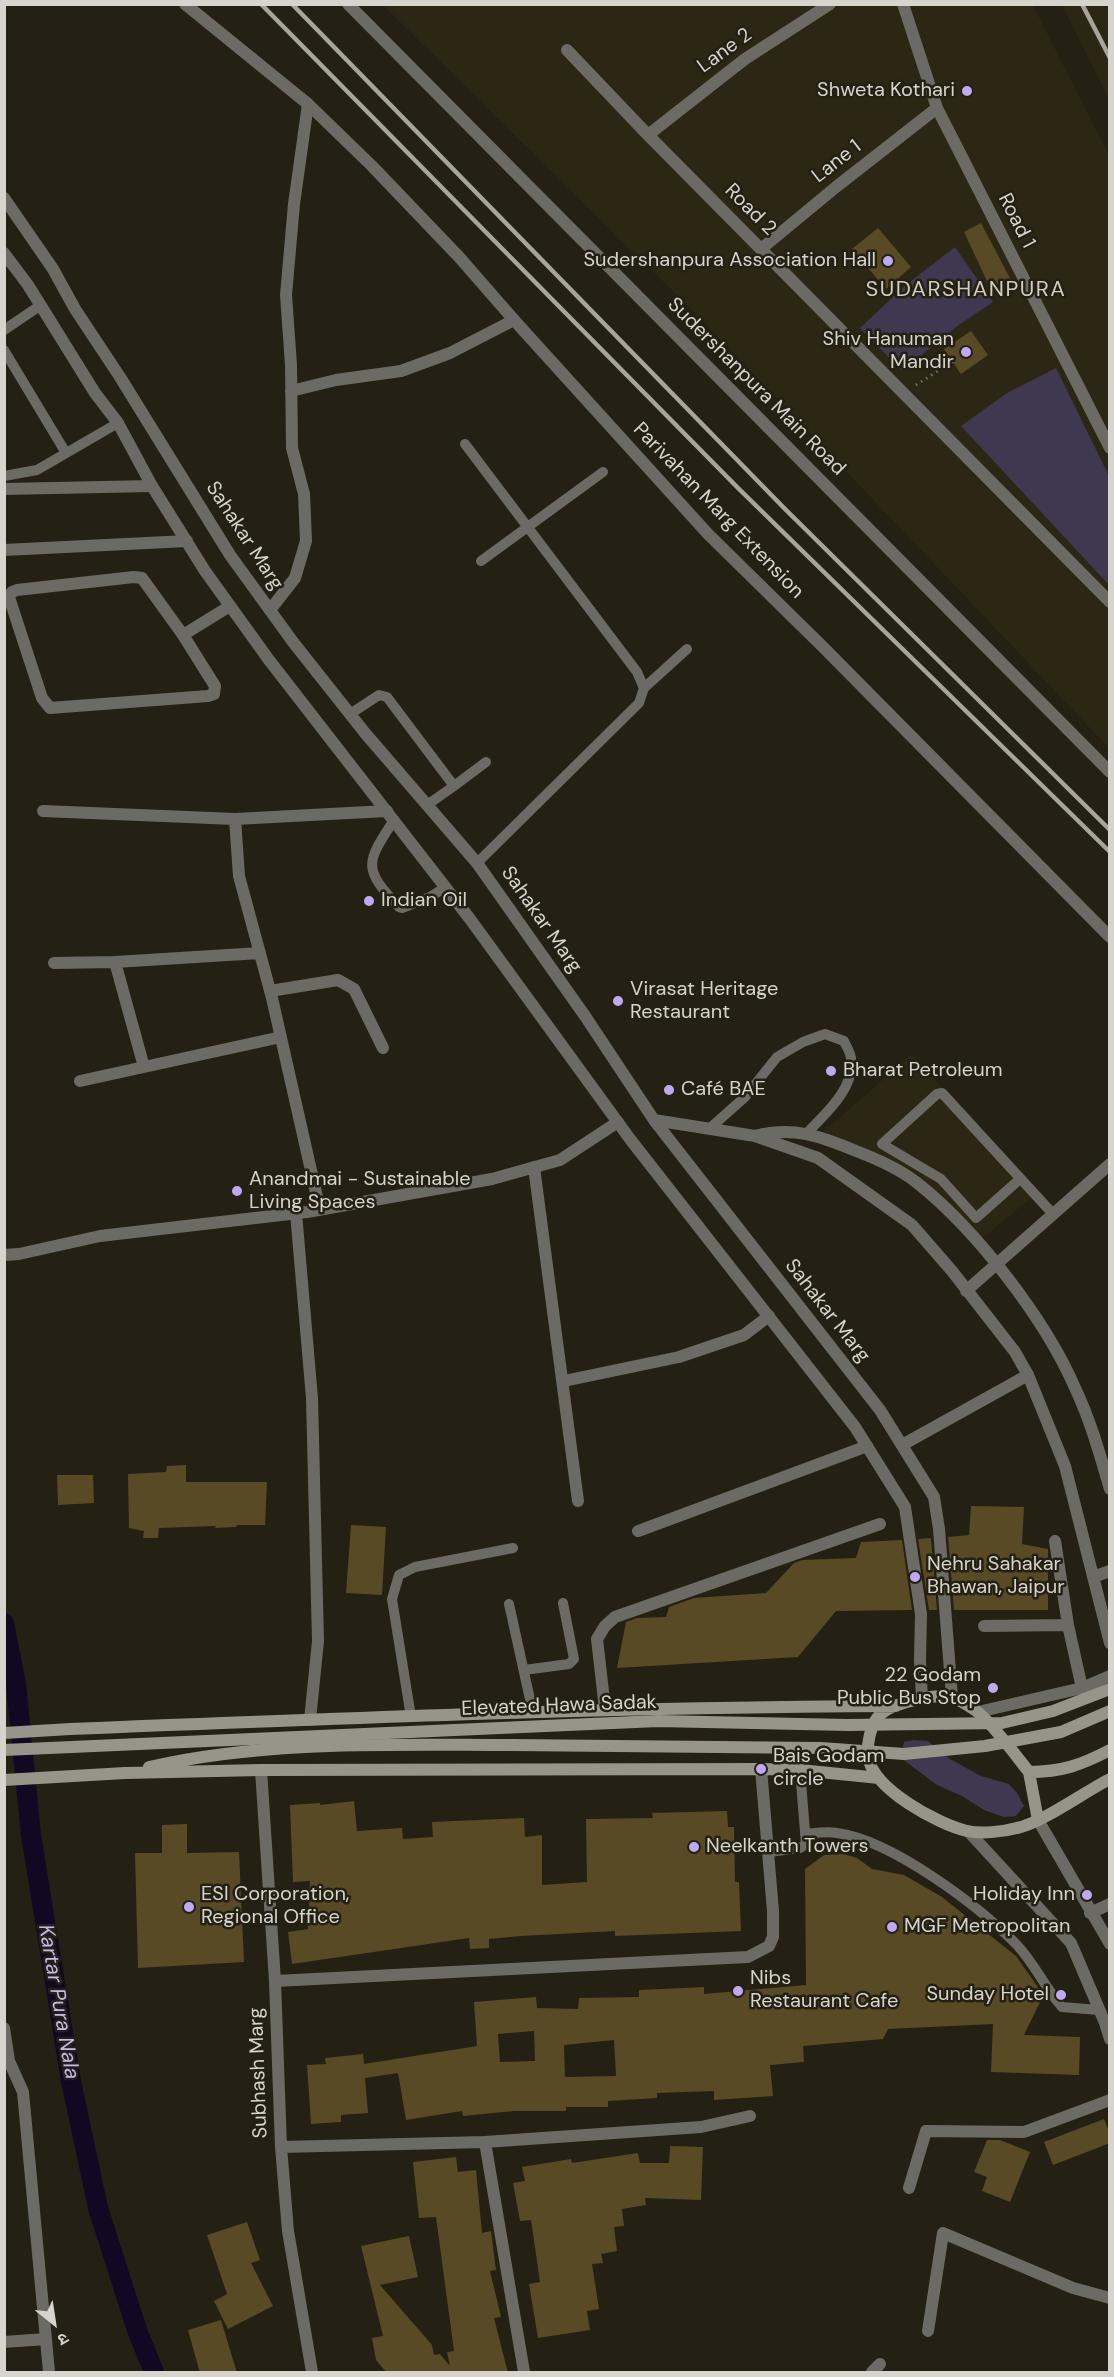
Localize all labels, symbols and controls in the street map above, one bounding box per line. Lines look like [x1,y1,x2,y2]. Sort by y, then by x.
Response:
street label: Lane 2 [693,23,757,79]
place label: Shweta Kothari [817,79,955,103]
marker: Shweta Kothari [960,84,974,98]
street label: Lane 1 [808,135,866,189]
street label: Road 2 [719,179,781,241]
street label: Road 1 [992,190,1040,252]
place label: Sudershanpura Association Hall [583,249,876,273]
marker: Sudershanpura Association Hall [881,254,895,268]
district label: SUDARSHANPURA [866,277,1066,303]
street label: Sudershanpura Main Road [662,293,850,481]
place label: Shiv Hanuman Mandir [823,328,954,375]
marker: Shiv Hanuman Mandir [959,345,973,359]
street label: Parivahan Marg Extension [628,418,808,604]
street label: Sahakar Marg [200,477,288,595]
street label: Sahakar Marg [495,862,587,978]
place label: Indian Oil [381,889,467,913]
marker: Indian Oil [362,894,376,908]
place label: Virasat Heritage Restaurant [630,978,778,1025]
marker: Virasat Heritage Restaurant [611,994,625,1008]
place label: Bharat Petroleum [843,1059,1002,1083]
marker: Bharat Petroleum [824,1064,838,1078]
place label: Café BAE [681,1078,766,1102]
marker: Café BAE [662,1083,676,1097]
place label: Anandmai - Sustainable Living Spaces [249,1168,470,1215]
marker: Anandmai - Sustainable Living Spaces [230,1184,244,1198]
street label: Sahakar Marg [779,1255,875,1367]
place label: Nehru Sahakar Bhawan, Jaipur [927,1553,1065,1600]
marker: Nehru Sahakar Bhawan, Jaipur [908,1570,922,1584]
place label: 22 Godam Public Bus Stop [837,1664,981,1711]
marker: 22 Godam Public Bus Stop [986,1681,1000,1695]
street label: Elevated Hawa Sadak [461,1691,657,1721]
place label: Bais Godam circle [773,1745,884,1792]
marker: Bais Godam circle [754,1762,768,1776]
place label: Neelkanth Towers [706,1835,869,1859]
marker: Neelkanth Towers [687,1840,701,1854]
place label: ESI Corporation, Regional Office [201,1883,349,1930]
place label: Holiday Inn [973,1883,1075,1907]
marker: Holiday Inn [1080,1888,1094,1902]
marker: ESI Corporation, Regional Office [182,1900,196,1914]
place label: MGF Metropolitan [904,1915,1070,1939]
marker: MGF Metropolitan [885,1920,899,1934]
water label: Kartar Pura Nala [32,1923,84,2081]
place label: Nibs Restaurant Cafe [750,1967,898,2014]
place label: Sunday Hotel [926,1983,1049,2007]
marker: Nibs Restaurant Cafe [731,1984,745,1998]
marker: Sunday Hotel [1054,1988,1068,2002]
street label: Subhash Marg [245,2007,273,2139]
north arrow [24,2293,84,2353]
text: उ [54,2328,73,2350]

